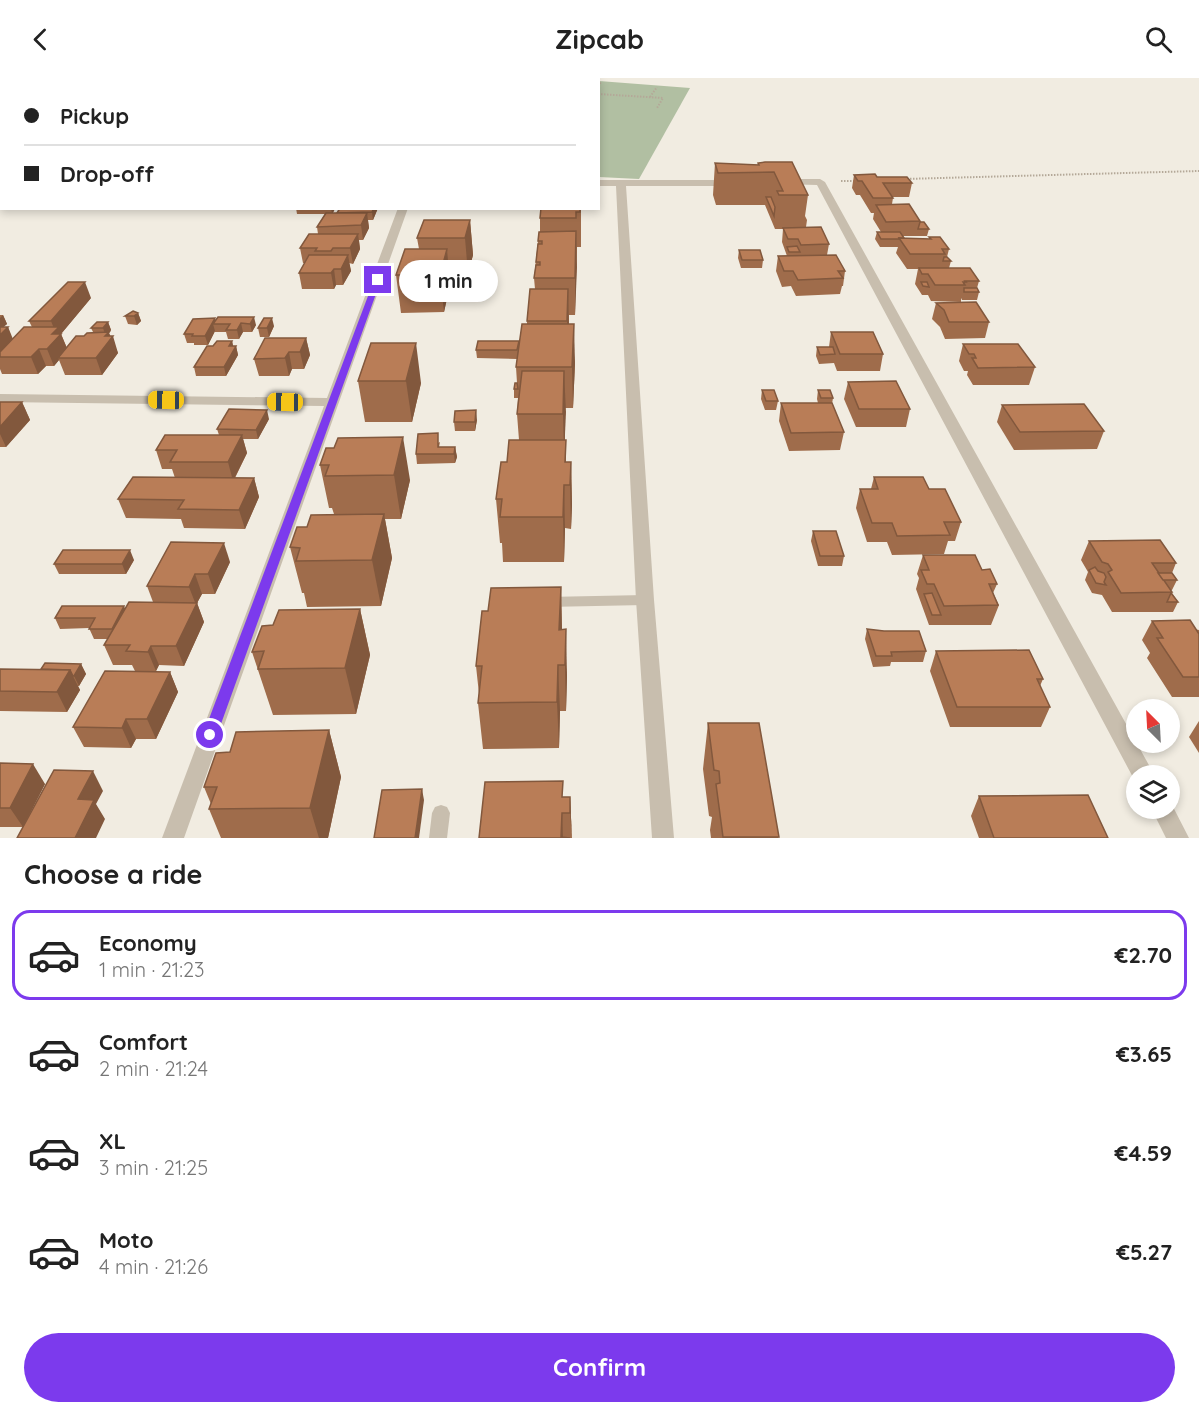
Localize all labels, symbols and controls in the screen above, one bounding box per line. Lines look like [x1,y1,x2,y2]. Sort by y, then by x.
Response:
text: Zipcab [555,22,644,56]
icon: back [24,23,57,56]
icon: search [1142,23,1175,56]
text: Pickup [60,102,129,130]
text: Drop-off [60,160,154,188]
callout: 1 min [399,259,498,301]
route end [364,266,391,293]
text: 1 min [424,268,473,293]
car [148,391,184,409]
car [267,393,303,411]
north arrow [1126,699,1180,753]
map controls [1126,699,1180,819]
route start [196,721,223,748]
button: layers [1126,765,1180,819]
text: Choose a ride [24,857,202,891]
icon: car [27,928,81,982]
text: Economy [99,929,197,957]
text: €2.70 [1115,941,1172,969]
text: 1 min · 21:23 [99,957,205,982]
icon: car [27,1027,81,1081]
text: Comfort [99,1028,188,1056]
text: €3.65 [1116,1040,1172,1068]
text: 2 min · 21:24 [99,1056,208,1081]
icon: car [27,1126,81,1180]
text: XL [99,1127,126,1155]
text: €4.59 [1115,1139,1172,1167]
text: 3 min · 21:25 [99,1155,208,1180]
icon: car [27,1225,81,1279]
text: Moto [99,1226,153,1254]
text: €5.27 [1116,1238,1172,1266]
text: 4 min · 21:26 [99,1254,208,1279]
button: Confirm [24,1333,1175,1402]

